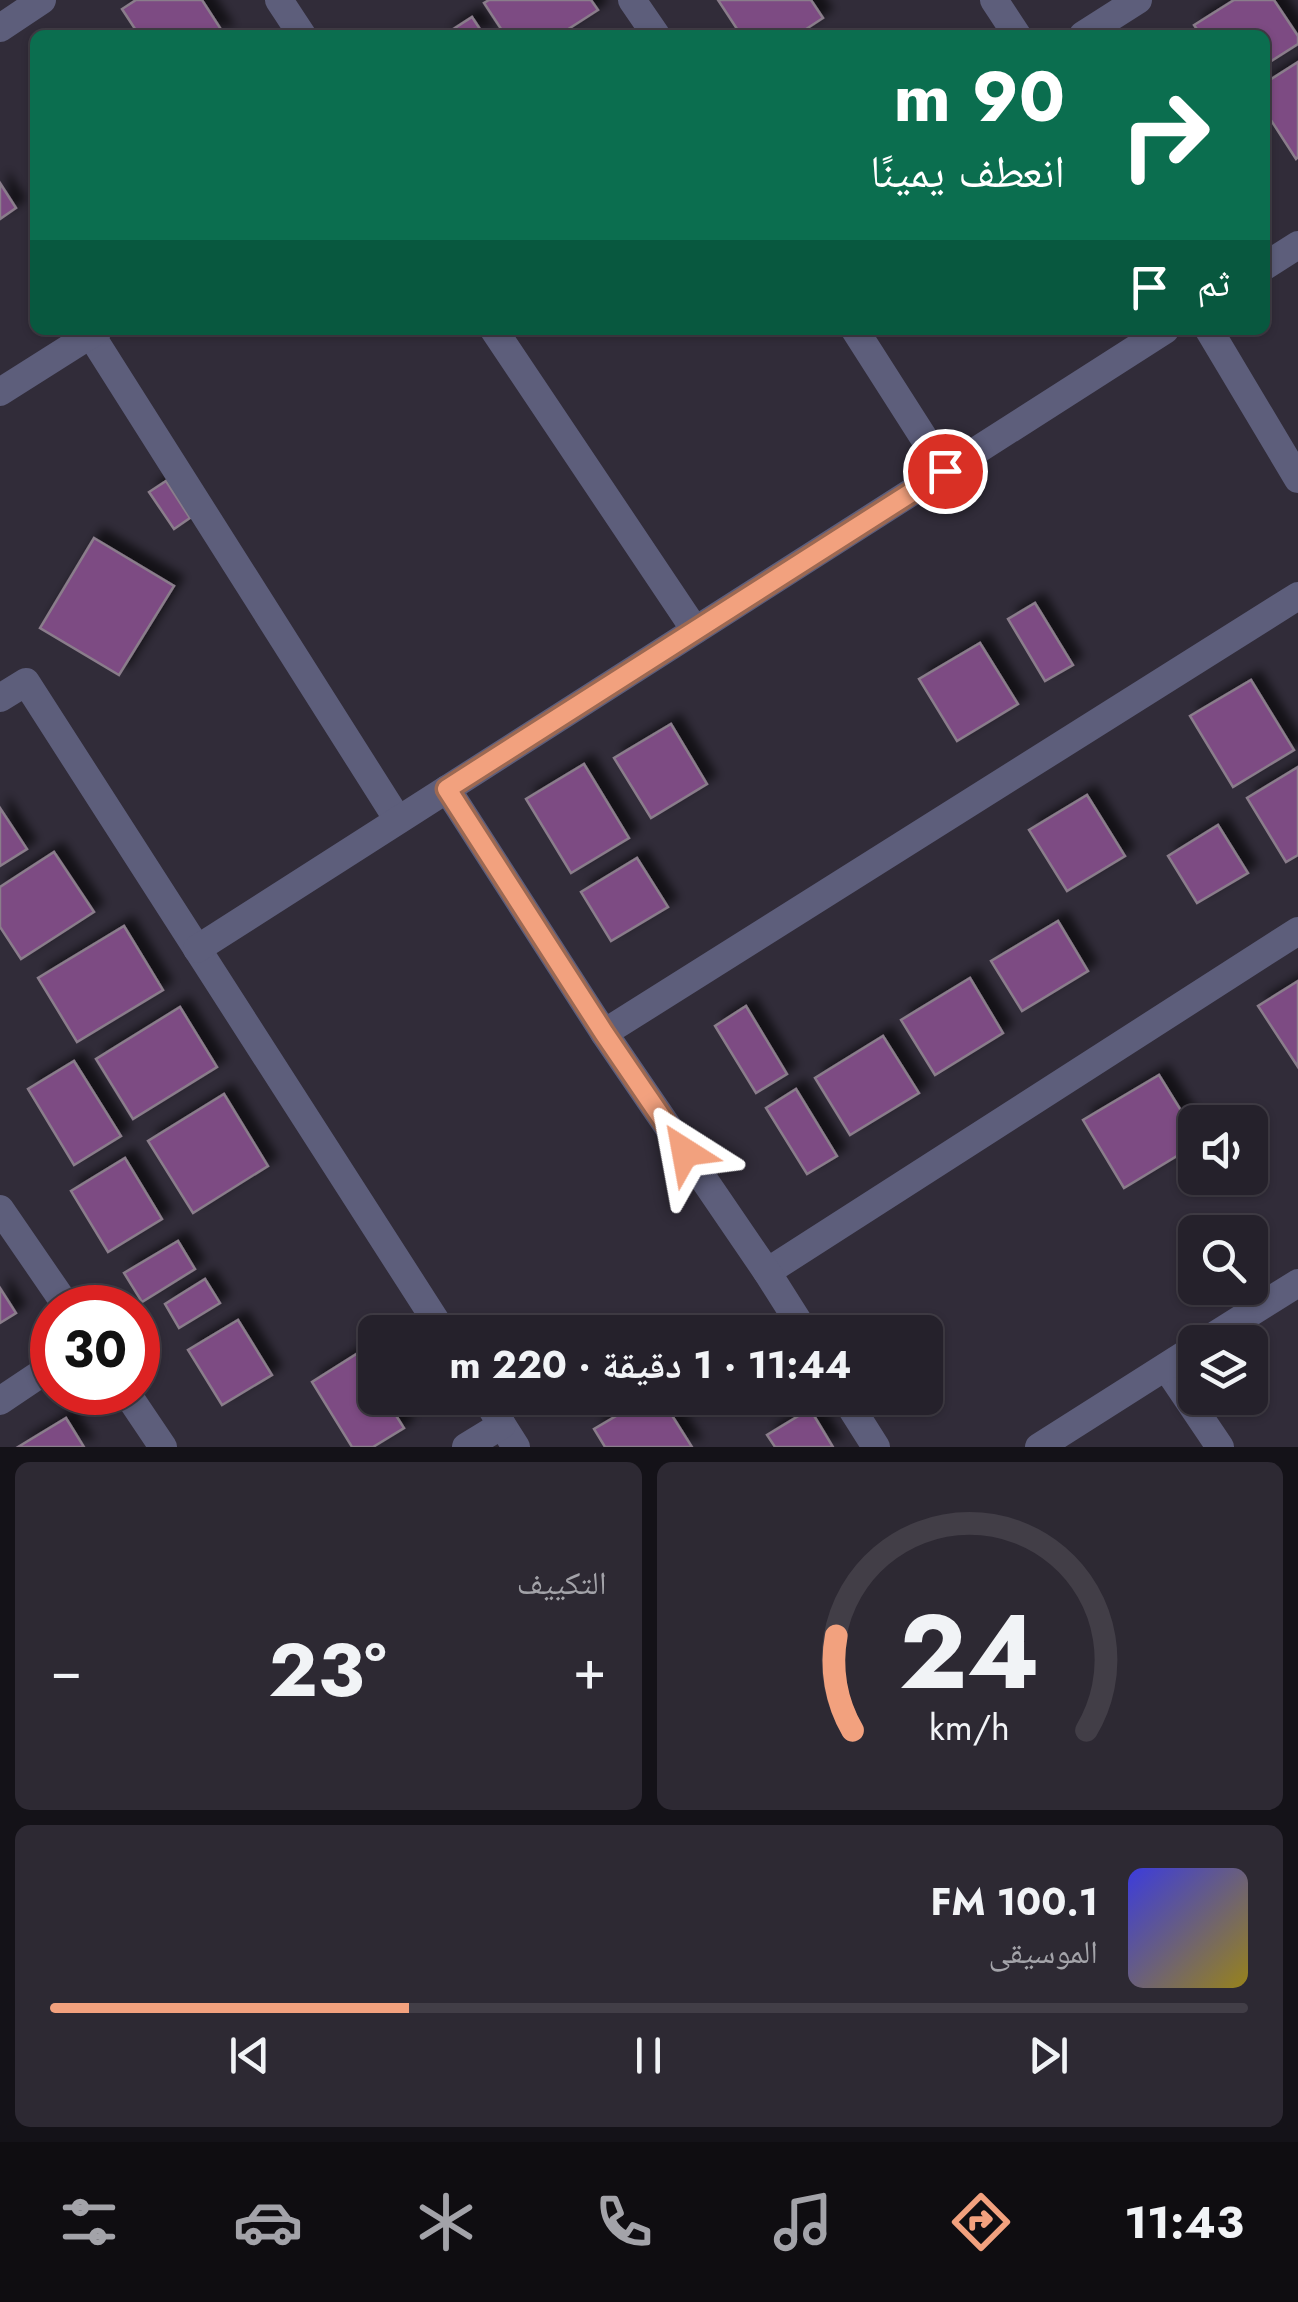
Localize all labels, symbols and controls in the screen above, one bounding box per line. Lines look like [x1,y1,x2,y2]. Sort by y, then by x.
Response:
text: 90 m [893,46,1065,147]
icon: right [1100,70,1230,200]
text: انعطف يمينًا [870,139,1065,204]
text: ثم [1197,255,1230,310]
icon: arrive [1122,260,1177,315]
pin [903,429,988,514]
icon: arrive [918,444,973,499]
position arrow [633,1100,737,1204]
map controls [1178,1105,1268,1415]
button: sound [1178,1105,1268,1195]
button: search [1178,1215,1268,1305]
speed limit sign: 30 [30,1285,160,1415]
button: layers [1178,1325,1268,1415]
text: 11:44 · 1 دقيقة · 220 m [449,1337,852,1392]
text: التكييف [517,1560,607,1606]
text: 24 [899,1577,1040,1727]
text: 23° [269,1616,387,1724]
text: − [50,1630,82,1710]
text: + [573,1630,607,1710]
text: km/h [929,1702,1010,1753]
text: 100.1 FM [930,1874,1098,1929]
text: الموسيقى [988,1929,1098,1975]
icon: previous [222,2028,277,2083]
icon: pause [621,2028,676,2083]
icon: next [1021,2028,1076,2083]
icon: filters [54,2187,124,2257]
icon: car [233,2187,303,2257]
icon: climate [411,2187,481,2257]
icon: phone [589,2187,659,2257]
icon: music [768,2187,838,2257]
icon: directions [946,2187,1016,2257]
text: 11:43 [1124,2190,1244,2255]

